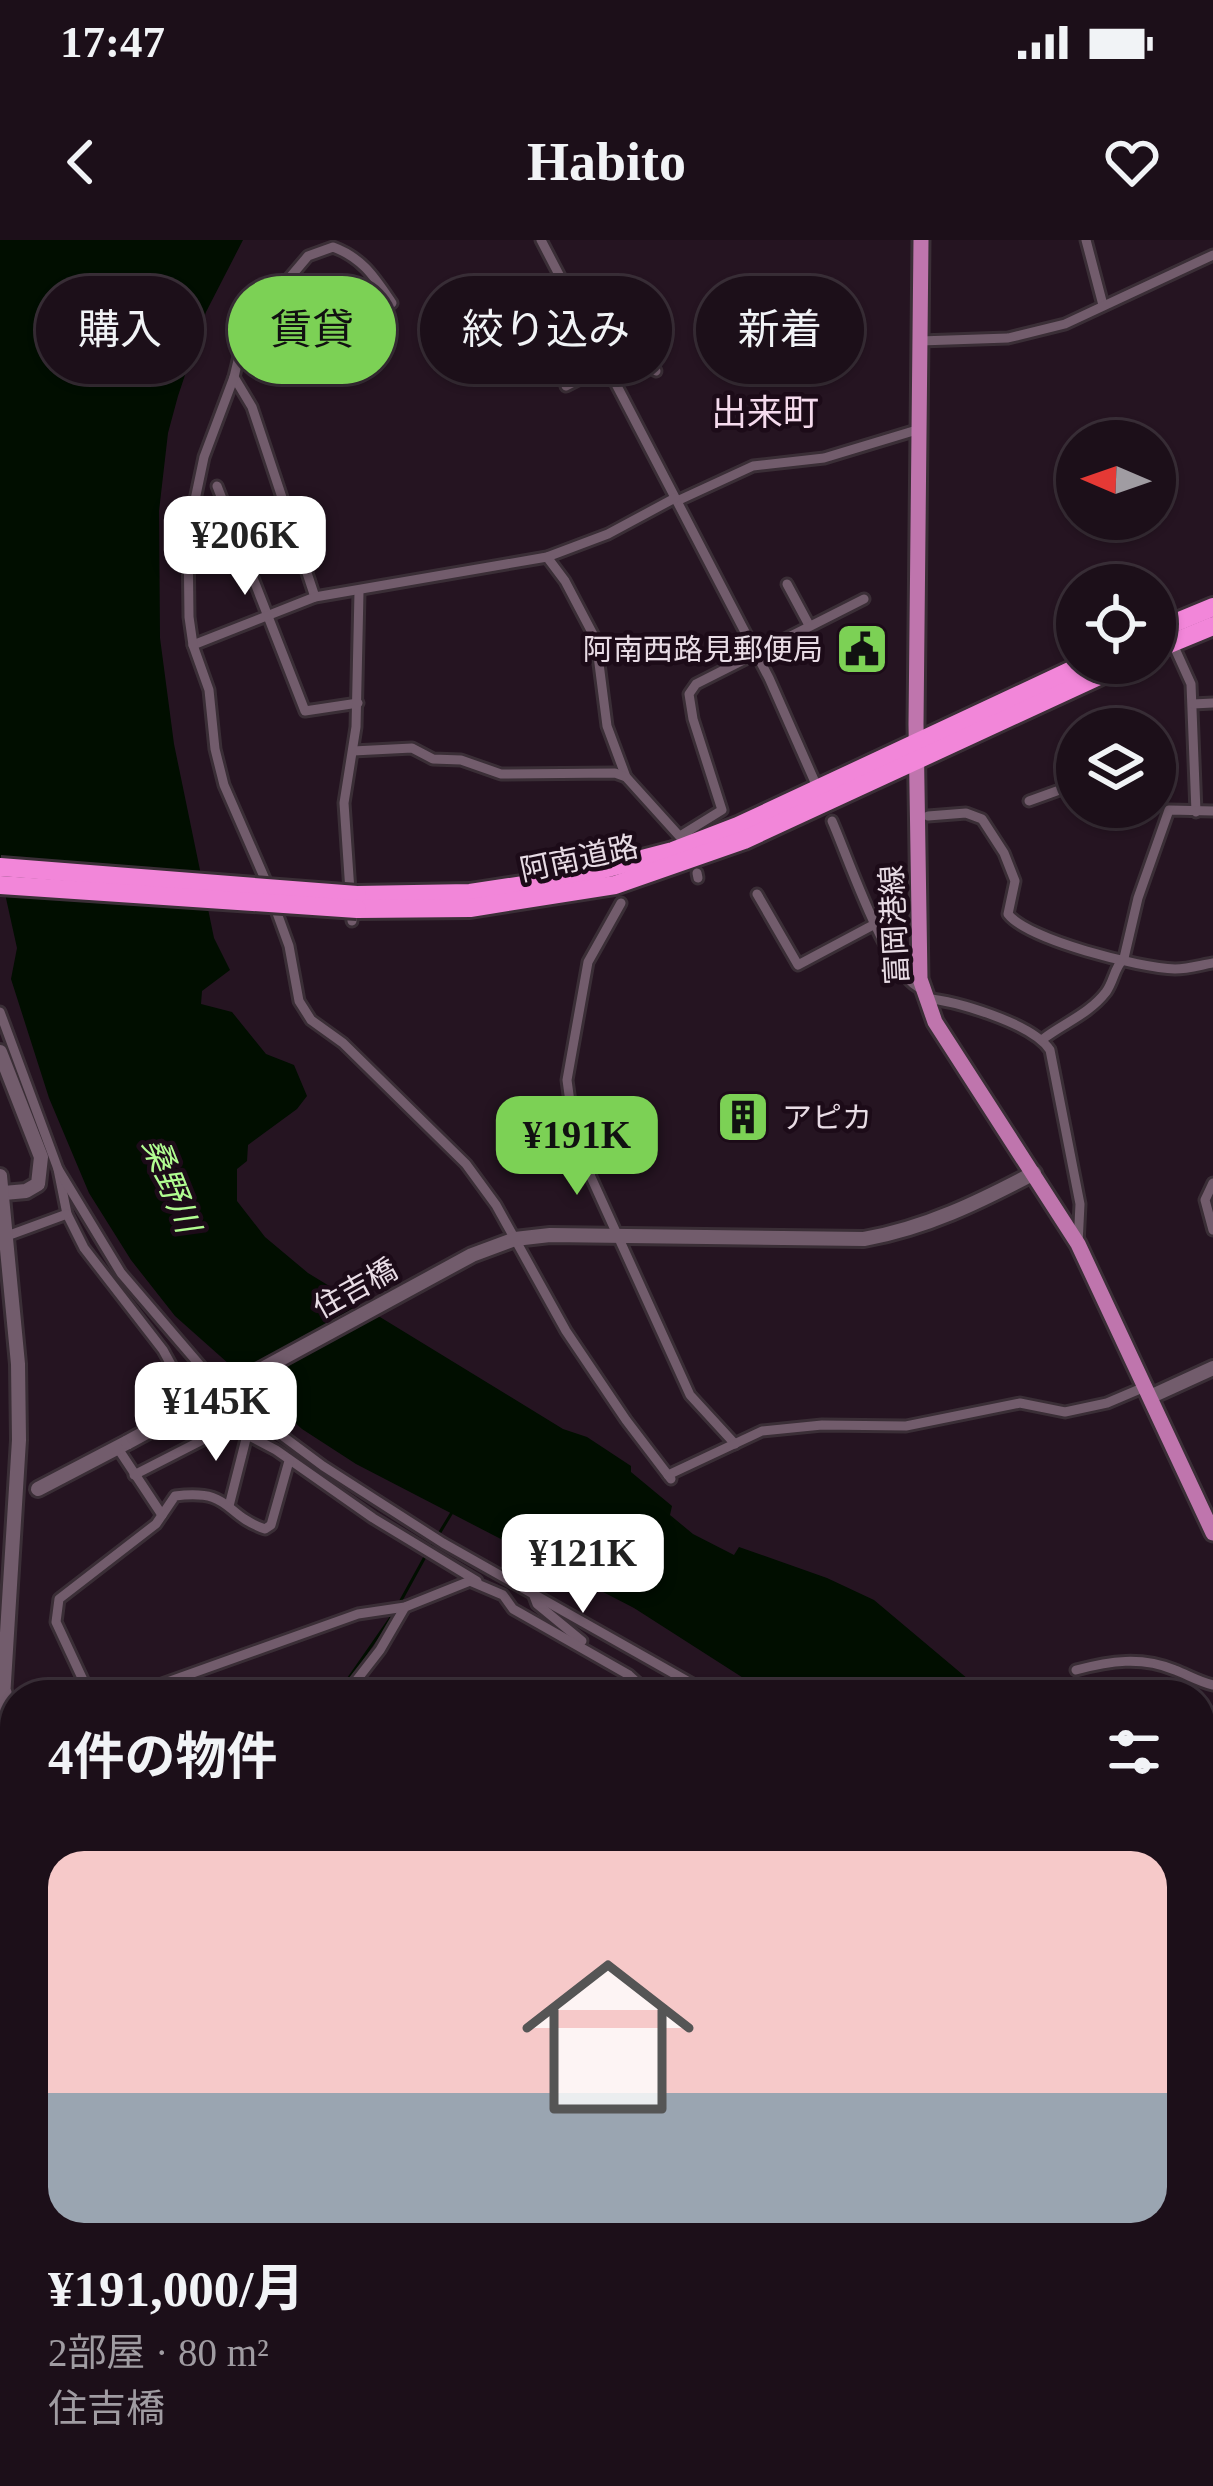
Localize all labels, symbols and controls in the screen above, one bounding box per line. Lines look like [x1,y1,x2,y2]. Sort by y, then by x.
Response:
text: 17:47 [60,17,165,67]
icon: back [48,129,114,195]
icon: heart [1099,129,1165,195]
text: Habito [527,132,686,192]
chip: 購入 [36,276,204,384]
chip: 賃貸 [228,276,396,384]
chip: 絞り込み [420,276,672,384]
chip: 新着 [696,276,864,384]
district label: 出来町 [711,393,819,433]
north arrow [1056,420,1176,540]
map controls [1056,420,1176,828]
pin: ¥206K [161,496,329,598]
text: ¥206K [191,513,299,556]
button: locate [1056,564,1176,684]
public building icon: 阿南西路見郵便局 [834,621,890,677]
place label: 阿南西路見郵便局 [583,633,823,666]
button: layers [1056,708,1176,828]
street label: 阿南道路 [517,829,641,887]
street label: 富岡港線 [874,864,914,986]
building icon: アピカ [715,1089,771,1145]
pin: ¥191K [493,1096,661,1198]
place label: アピカ [782,1101,872,1134]
text: ¥191K [523,1113,631,1156]
water label: 桑野川 [136,1132,207,1240]
street label: 住吉橋 [308,1252,402,1324]
pin: ¥145K [132,1362,300,1464]
text: ¥145K [162,1379,270,1422]
pin: ¥121K [499,1514,667,1616]
text: ¥121K [529,1531,637,1574]
icon: filters [1101,1719,1167,1785]
text: 4件の物件 [48,1729,278,1785]
icon: home [500,1929,716,2145]
text: ¥191,000/月 [48,2261,304,2317]
text: 2部屋 · 80 m² [48,2331,269,2374]
text: 住吉橋 [48,2387,165,2430]

